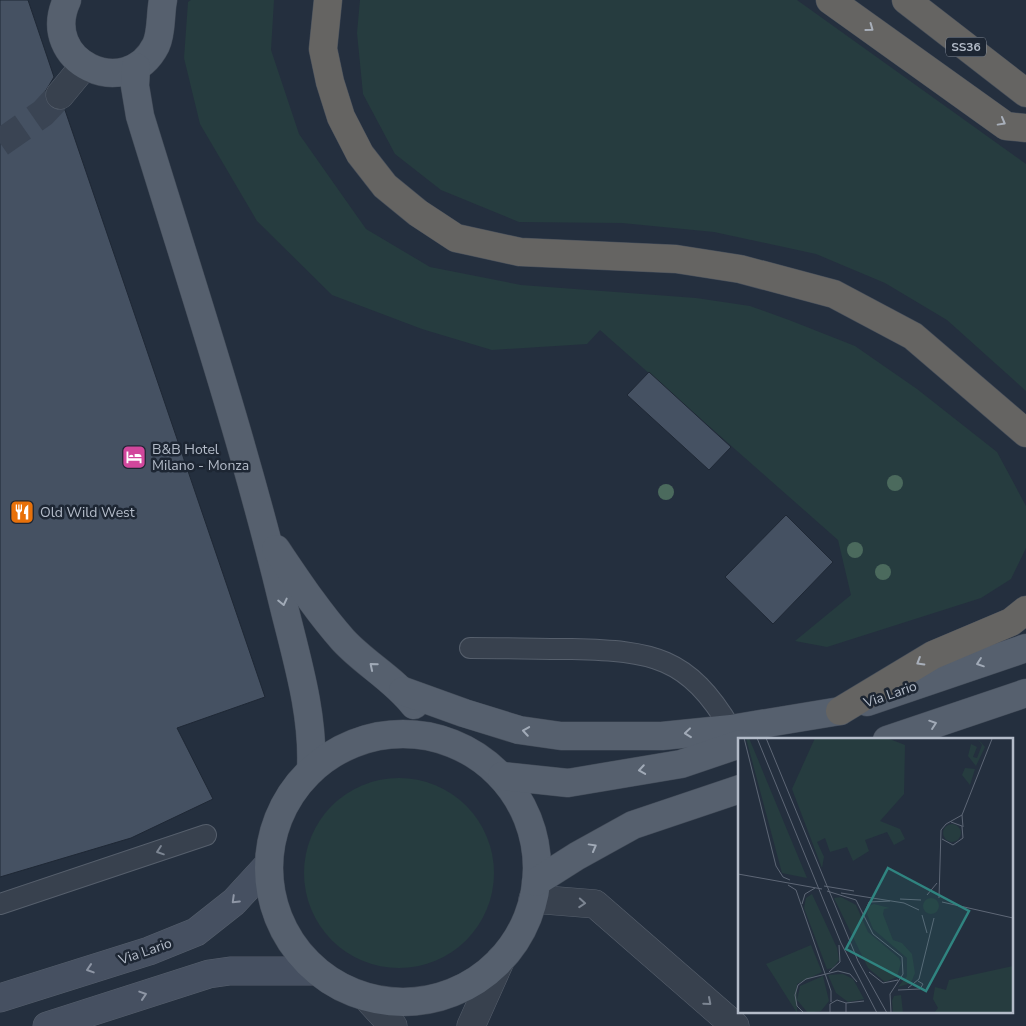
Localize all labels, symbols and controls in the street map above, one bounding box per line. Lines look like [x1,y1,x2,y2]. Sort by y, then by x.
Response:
one-way arrow [864,23,873,31]
road number: SS36 [946,38,986,56]
one-way arrow [997,116,1006,126]
place label: B&B Hotel Milano - Monza [152,440,249,475]
hotel icon: B&B Hotel Milano - Monza [121,444,147,470]
restaurant icon: Old Wild West [9,499,35,525]
place label: Old Wild West [40,503,135,522]
one-way arrow [277,598,288,607]
one-way arrow [917,656,926,666]
one-way arrow [976,658,985,668]
one-way arrow [370,662,379,671]
street label: Via Lario [860,676,919,713]
one-way arrow [929,720,937,730]
one-way arrow [521,726,529,737]
one-way arrow [683,727,691,738]
inset map [738,738,1014,1014]
one-way arrow [638,764,646,775]
one-way arrow [587,843,596,853]
one-way arrow [156,845,165,855]
one-way arrow [231,894,240,903]
one-way arrow [578,897,586,908]
street label: Via Lario [115,933,174,970]
one-way arrow [86,964,95,974]
one-way arrow [138,991,147,1001]
one-way arrow [702,997,711,1006]

